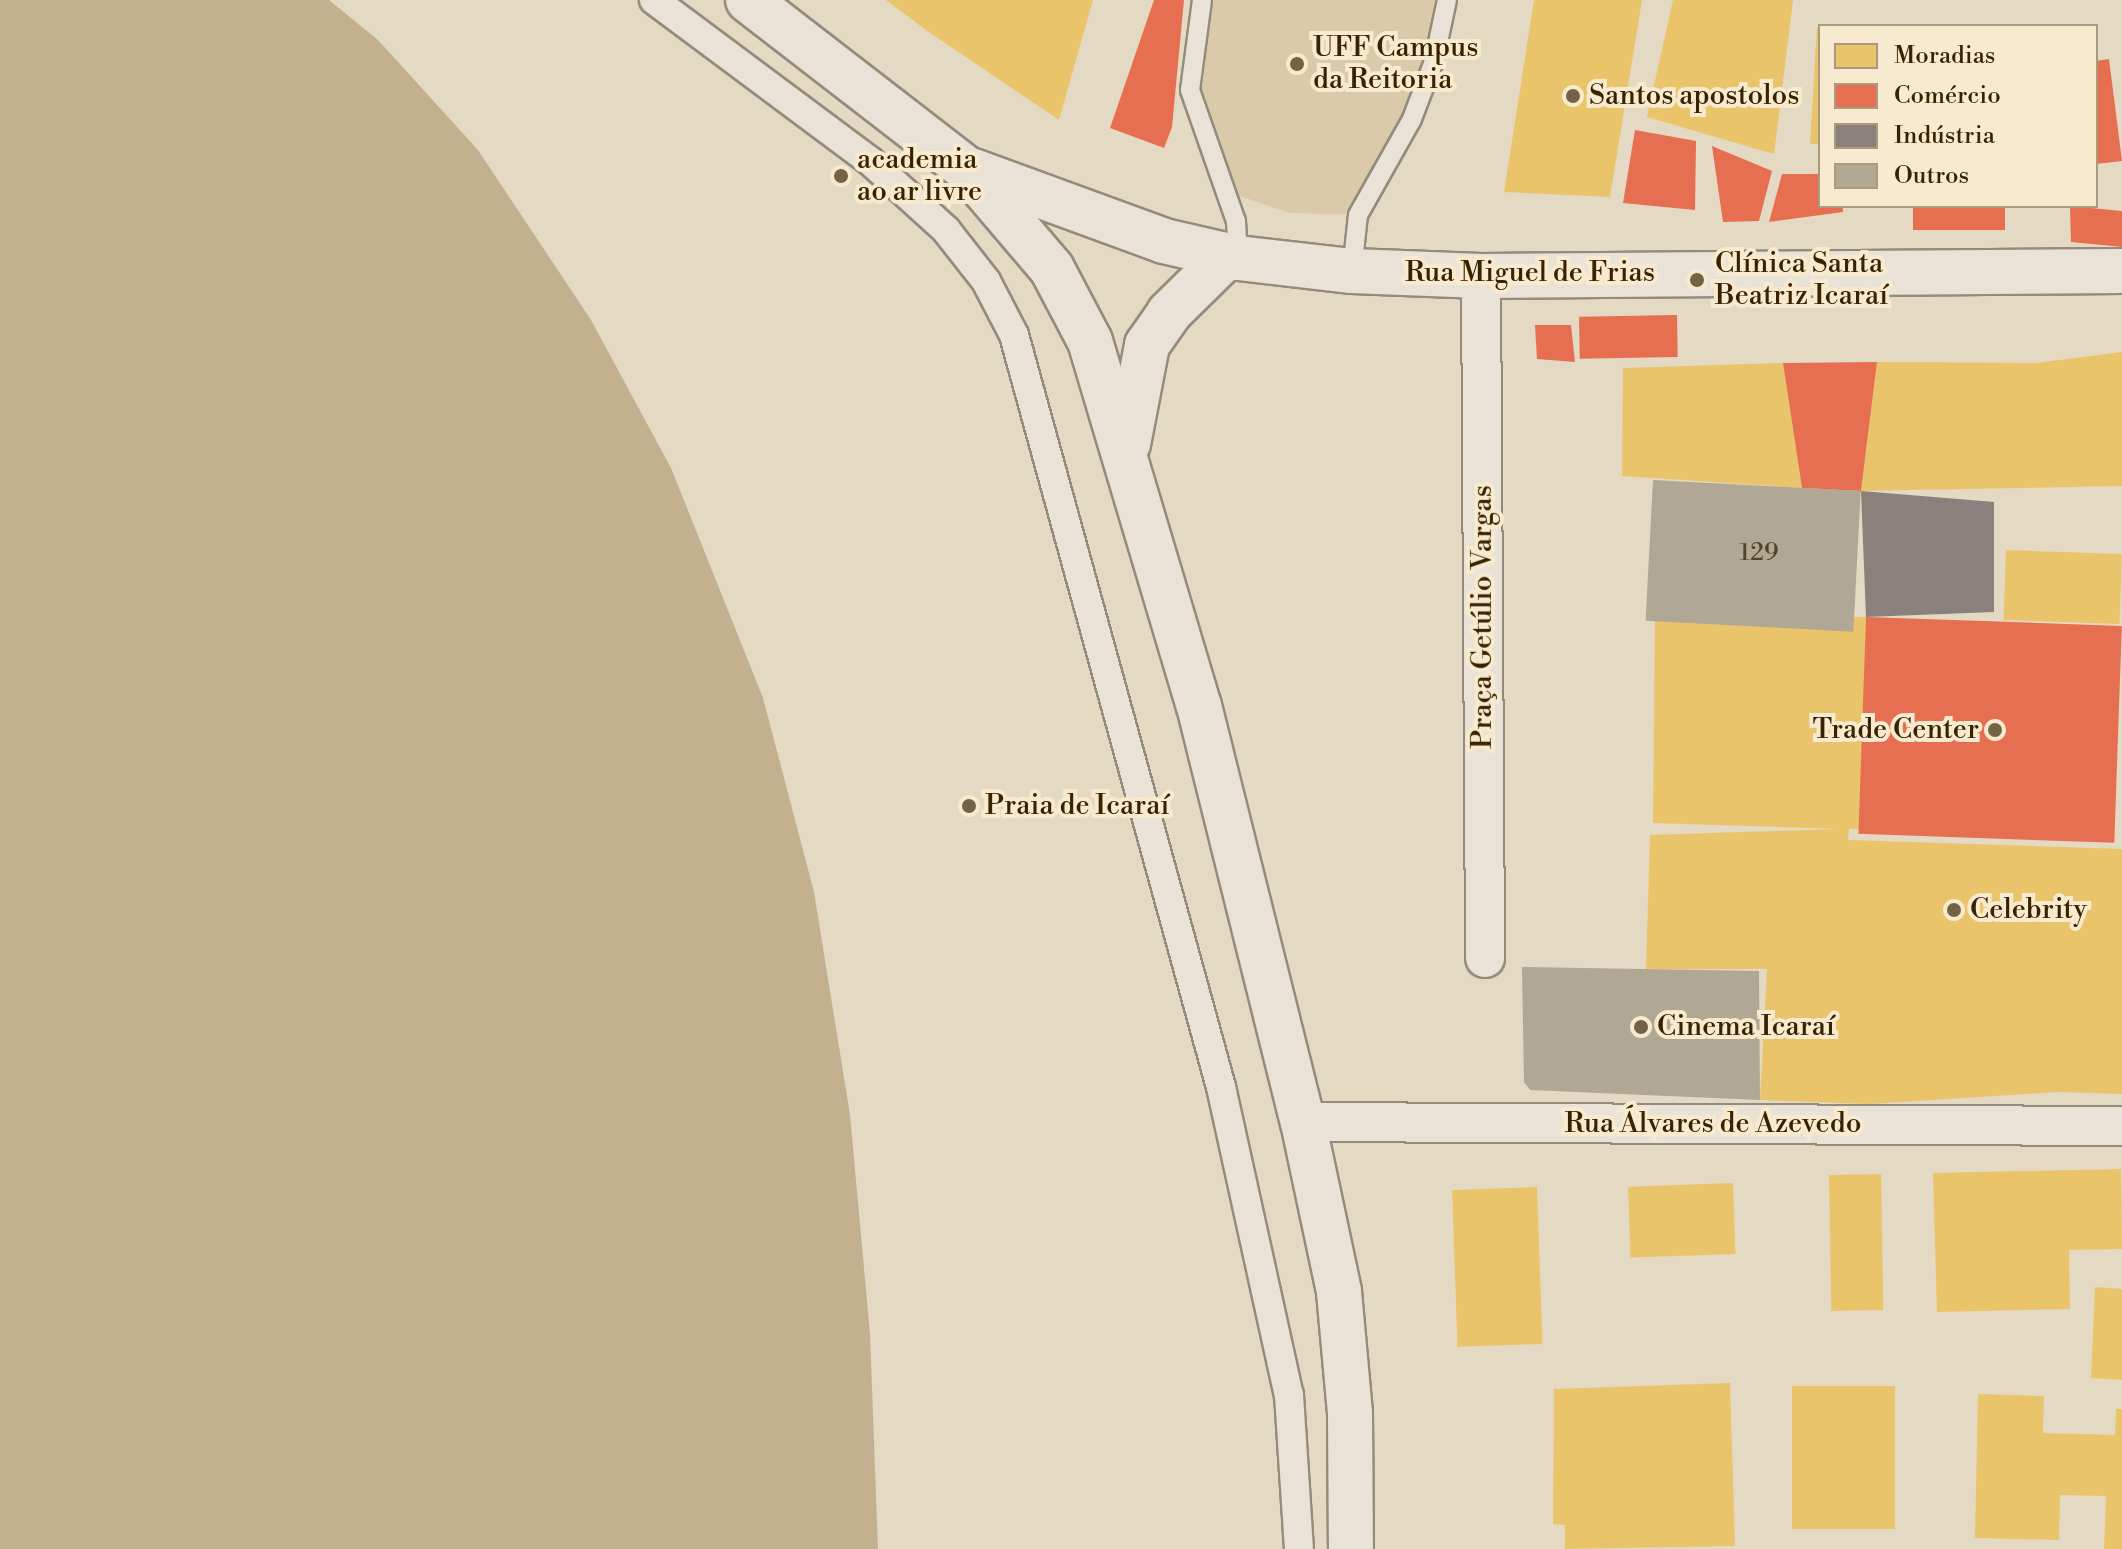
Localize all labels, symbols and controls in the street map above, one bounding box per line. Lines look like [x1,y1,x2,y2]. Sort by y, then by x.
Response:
legend [1818,24,2098,208]
place label: UFF Campus da Reitoria [1313,31,1478,97]
text: Moradias [1894,41,1995,71]
marker: UFF Campus da Reitoria [1288,55,1306,73]
place label: Santos apostolos [1589,79,1799,113]
text: Comércio [1894,81,2001,111]
marker: Santos apostolos [1564,87,1582,105]
text: Indústria [1894,121,1995,151]
place label: academia ao ar livre [857,143,982,209]
text: Outros [1894,161,1969,191]
marker: academia ao ar livre [832,167,850,185]
place label: Clínica Santa Beatriz Icaraí [1715,247,1888,313]
street label: Rua Miguel de Frias [1405,256,1655,290]
marker: Clínica Santa Beatriz Icaraí [1686,269,1708,291]
street label: Praça Getúlio Vargas [1466,485,1500,749]
house number: 129 [1739,540,1779,568]
place label: Trade Center [1813,713,1979,747]
marker: Trade Center [1986,721,2004,739]
place label: Praia de Icaraí [985,789,1170,823]
marker: Praia de Icaraí [960,797,978,815]
place label: Celebrity [1970,893,2087,927]
marker: Celebrity [1945,901,1963,919]
place label: Cinema Icaraí [1657,1010,1835,1044]
marker: Cinema Icaraí [1632,1018,1650,1036]
street label: Rua Álvares de Azevedo [1565,1107,1861,1141]

